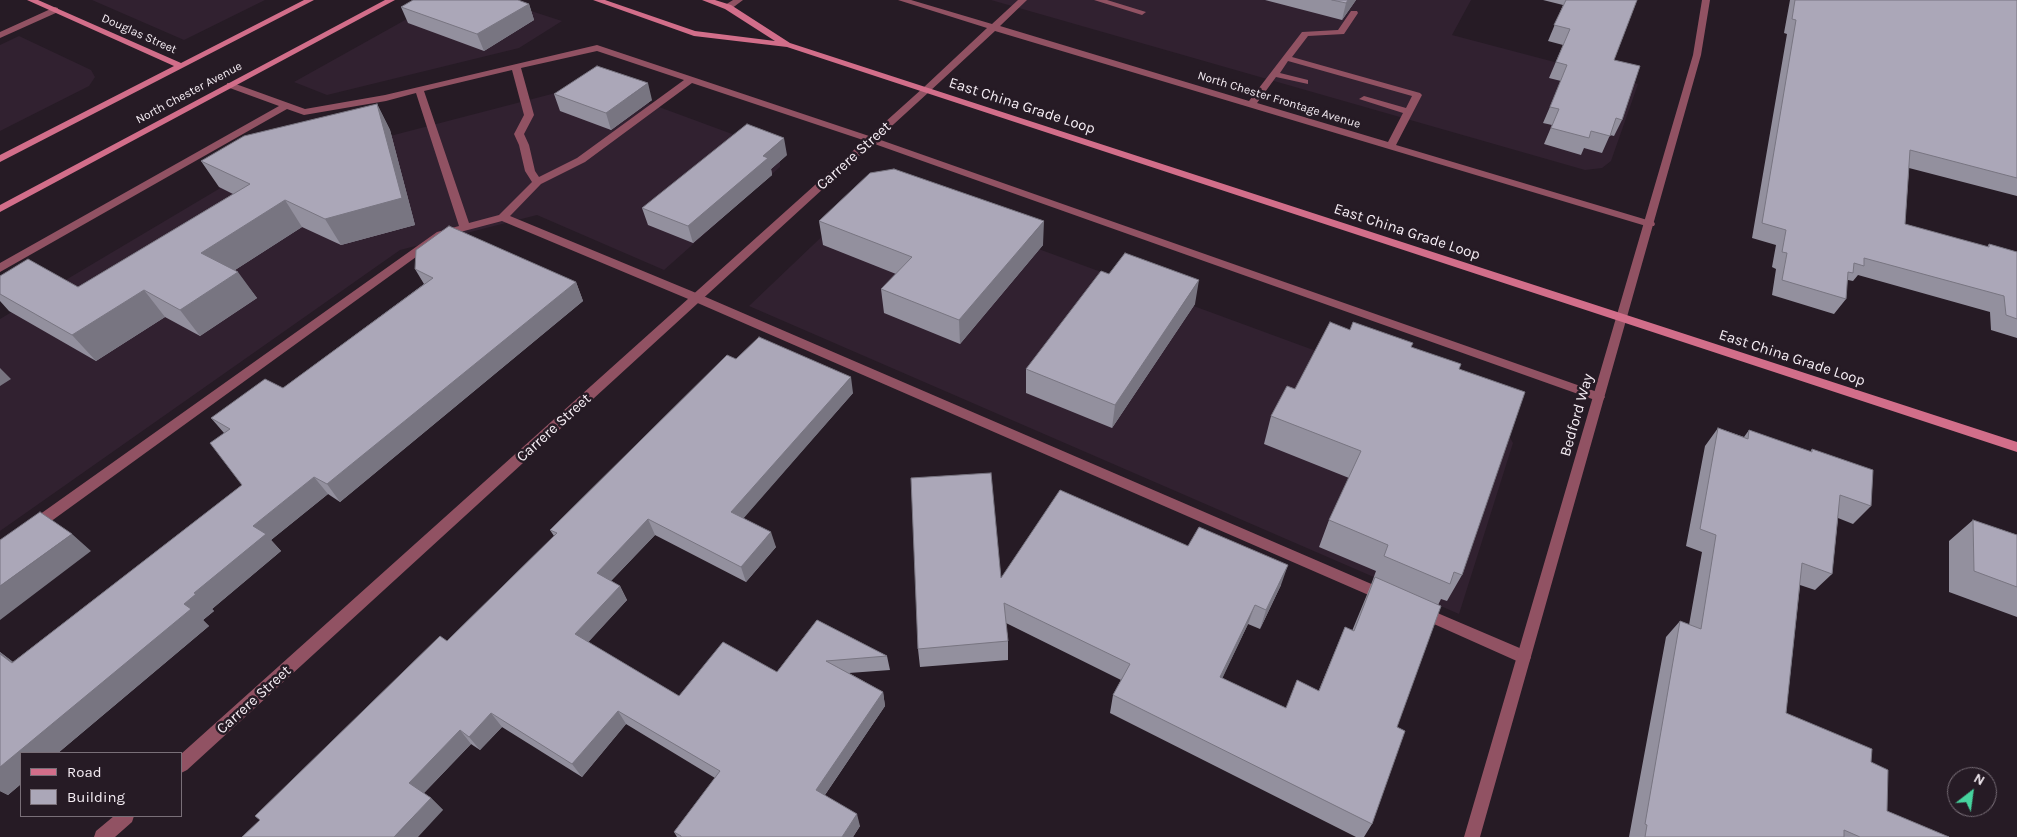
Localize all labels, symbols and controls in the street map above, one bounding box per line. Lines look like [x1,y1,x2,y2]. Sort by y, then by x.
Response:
street label: Douglas Street [99,11,179,57]
street label: North Chester Avenue [133,59,245,127]
street label: North Chester Frontage Avenue [1196,68,1362,132]
street label: East China Grade Loop [946,74,1098,138]
street label: Carrere Street [813,118,895,194]
street label: East China Grade Loop [1331,200,1483,264]
street label: East China Grade Loop [1716,326,1868,390]
street label: Bedford Way [1557,372,1597,458]
street label: Carrere Street [513,390,595,466]
street label: Carrere Street [213,662,295,738]
legend [20,752,182,817]
text: Road [67,763,102,781]
north arrow [1947,767,1997,817]
text: N [1971,770,1988,789]
text: Building [67,788,125,806]

